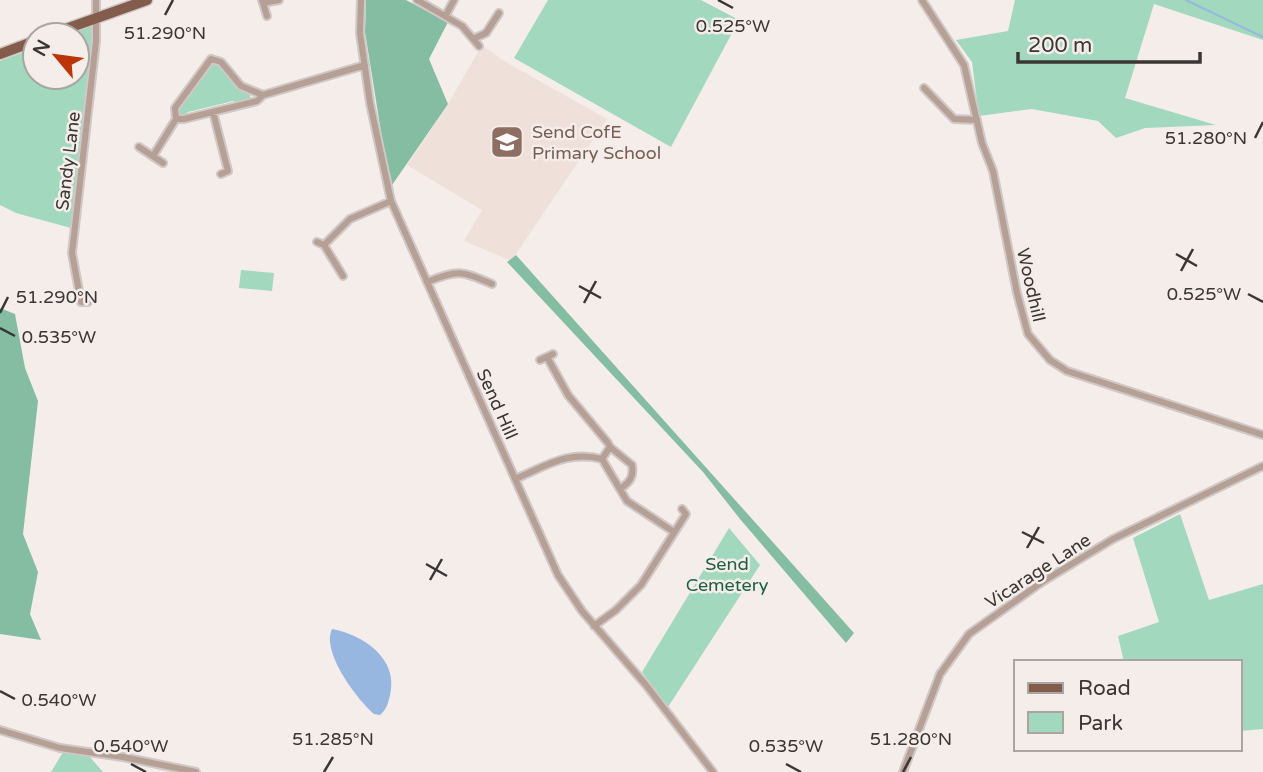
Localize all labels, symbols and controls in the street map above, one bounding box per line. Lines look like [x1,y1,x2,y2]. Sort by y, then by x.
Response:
text: 0.525°W [696,15,770,37]
north arrow [21,21,91,91]
scale bar [1018,21,1200,65]
text: 51.290°N [124,22,206,44]
text: 200 m [1028,33,1092,58]
text: N [29,36,55,60]
street label: Sandy Lane [51,110,85,212]
place label: Send CofE Primary School [532,121,661,164]
school or university icon: Send CofE Primary School [488,123,526,161]
text: 51.280°N [1165,127,1247,149]
street label: Woodhill [1012,246,1050,324]
text: 0.525°W [1167,283,1241,305]
text: 51.290°N [16,286,98,308]
text: 0.535°W [22,326,96,348]
street label: Send Hill [472,365,522,443]
street label: Vicarage Lane [981,529,1095,613]
park label: Send Cemetery [686,553,769,596]
legend [1014,660,1242,751]
text: Road [1078,676,1131,701]
text: 0.540°W [22,689,96,711]
text: Park [1078,711,1123,736]
text: 51.285°N [292,728,374,750]
text: 51.280°N [870,728,952,750]
text: 0.540°W [94,735,168,757]
text: 0.535°W [749,735,823,757]

